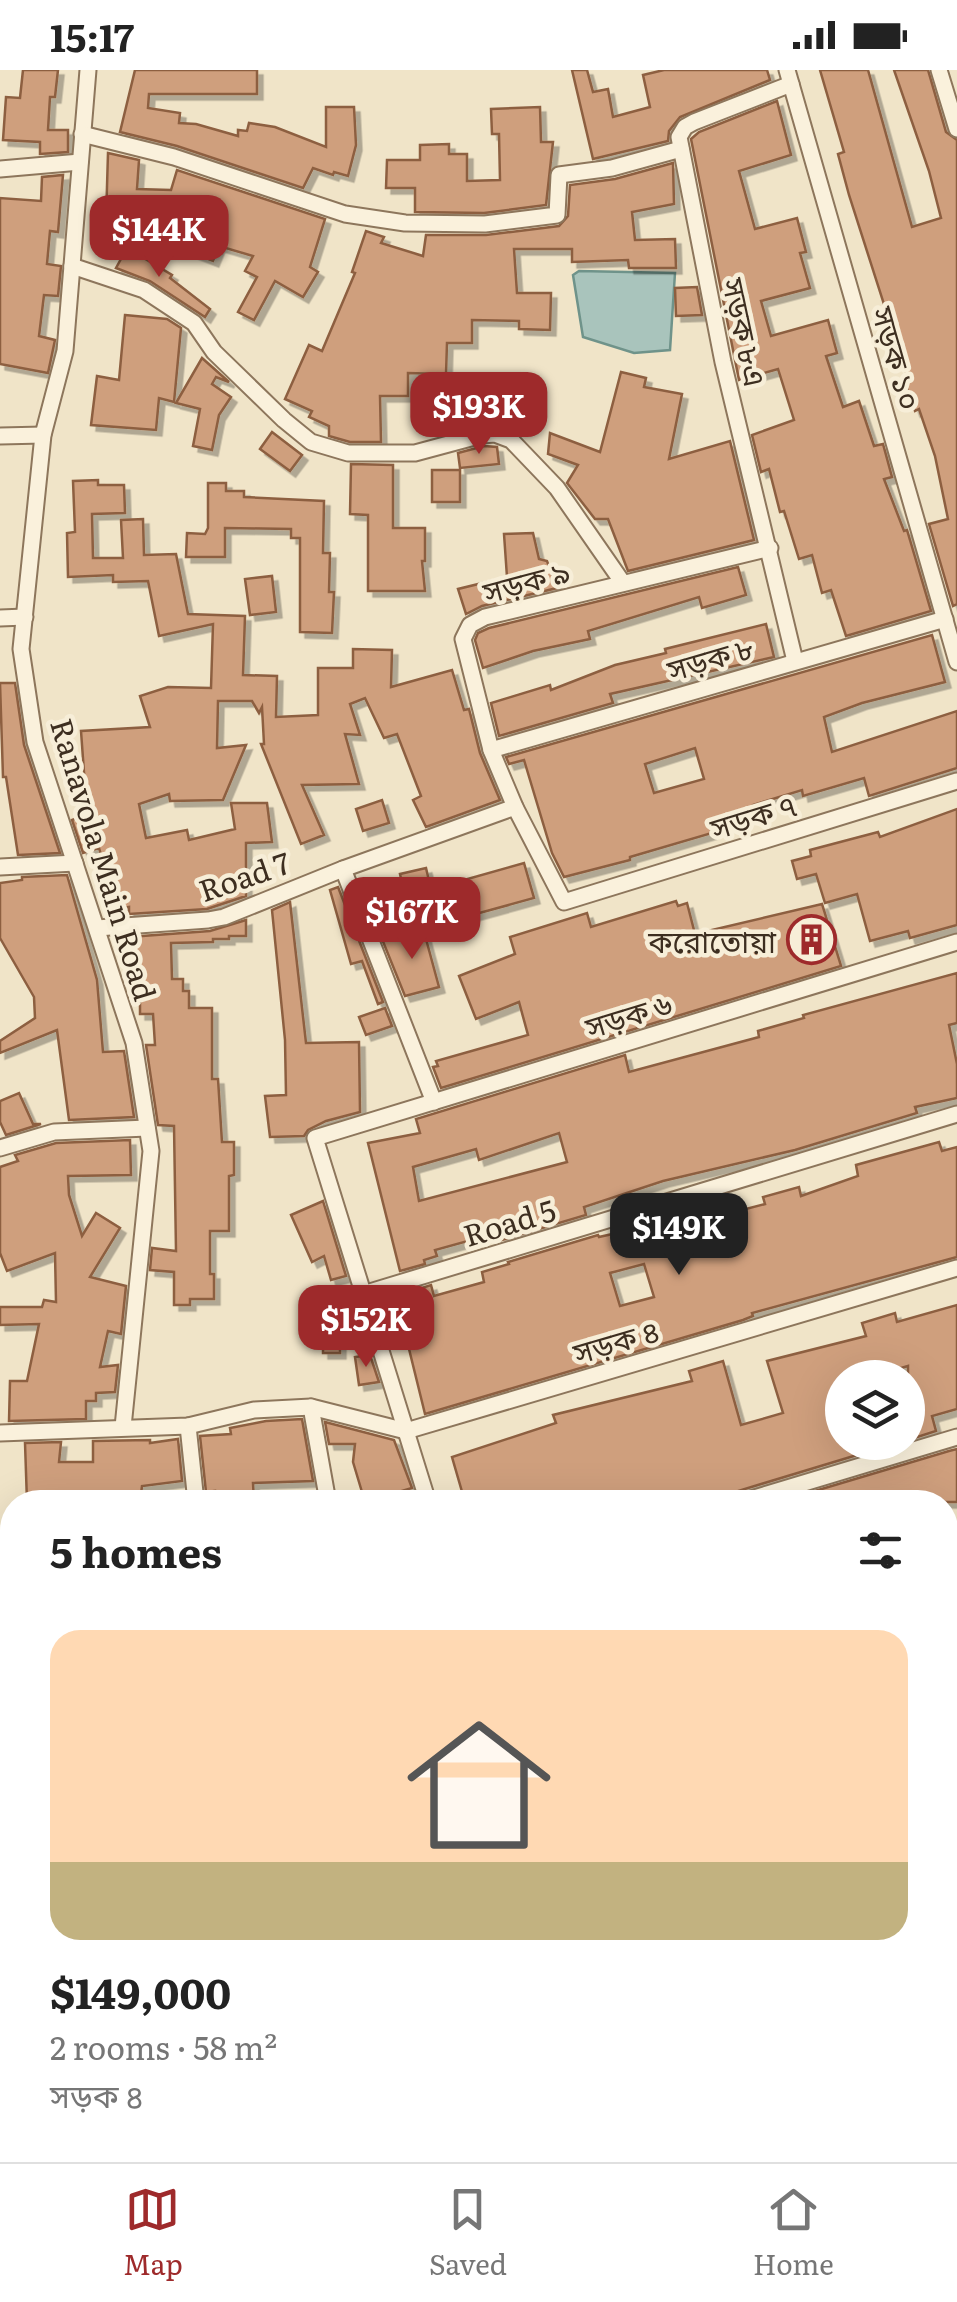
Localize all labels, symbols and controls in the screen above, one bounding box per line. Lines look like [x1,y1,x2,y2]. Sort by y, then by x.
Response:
text: 15:17 [50,7,134,64]
pin: $144K [89,195,229,280]
text: $144K [112,203,206,251]
street label: সড়ক ৮এ [713,273,779,390]
street label: সড়ক ১০ [862,300,934,415]
pin: $193K [409,372,549,457]
text: $193K [432,380,526,428]
street label: সড়ক ৯ [477,547,574,613]
street label: সড়ক ৮ [661,624,758,691]
street label: Ranavola Main Road [41,713,169,1005]
street label: সড়ক ৭ [704,781,802,849]
street label: Road 7 [192,839,296,911]
pin: $167K [342,877,482,962]
text: $167K [365,885,459,933]
building icon: করোতোয়া [785,914,837,966]
place label: করোতোয়া [647,918,777,962]
street label: সড়ক ৬ [579,980,677,1048]
street label: Road 5 [458,1186,560,1256]
pin: $149K [609,1193,749,1278]
text: $149K [632,1201,726,1249]
pin: $152K [296,1285,436,1370]
text: $152K [320,1293,412,1341]
street label: সড়ক ৪ [567,1307,664,1374]
map controls [825,1360,925,1460]
button: layers [825,1360,925,1460]
text: 5 homes [50,1519,222,1581]
icon: filters [853,1523,908,1578]
icon: home [389,1695,569,1875]
text: $149,000 [50,1960,231,2022]
text: 2 rooms · 58 m² [50,2022,277,2070]
text: সড়ক ৪ [50,2070,144,2118]
tab: Map [123,2182,183,2284]
tab: Saved [429,2182,507,2284]
tab: Home [753,2182,834,2284]

